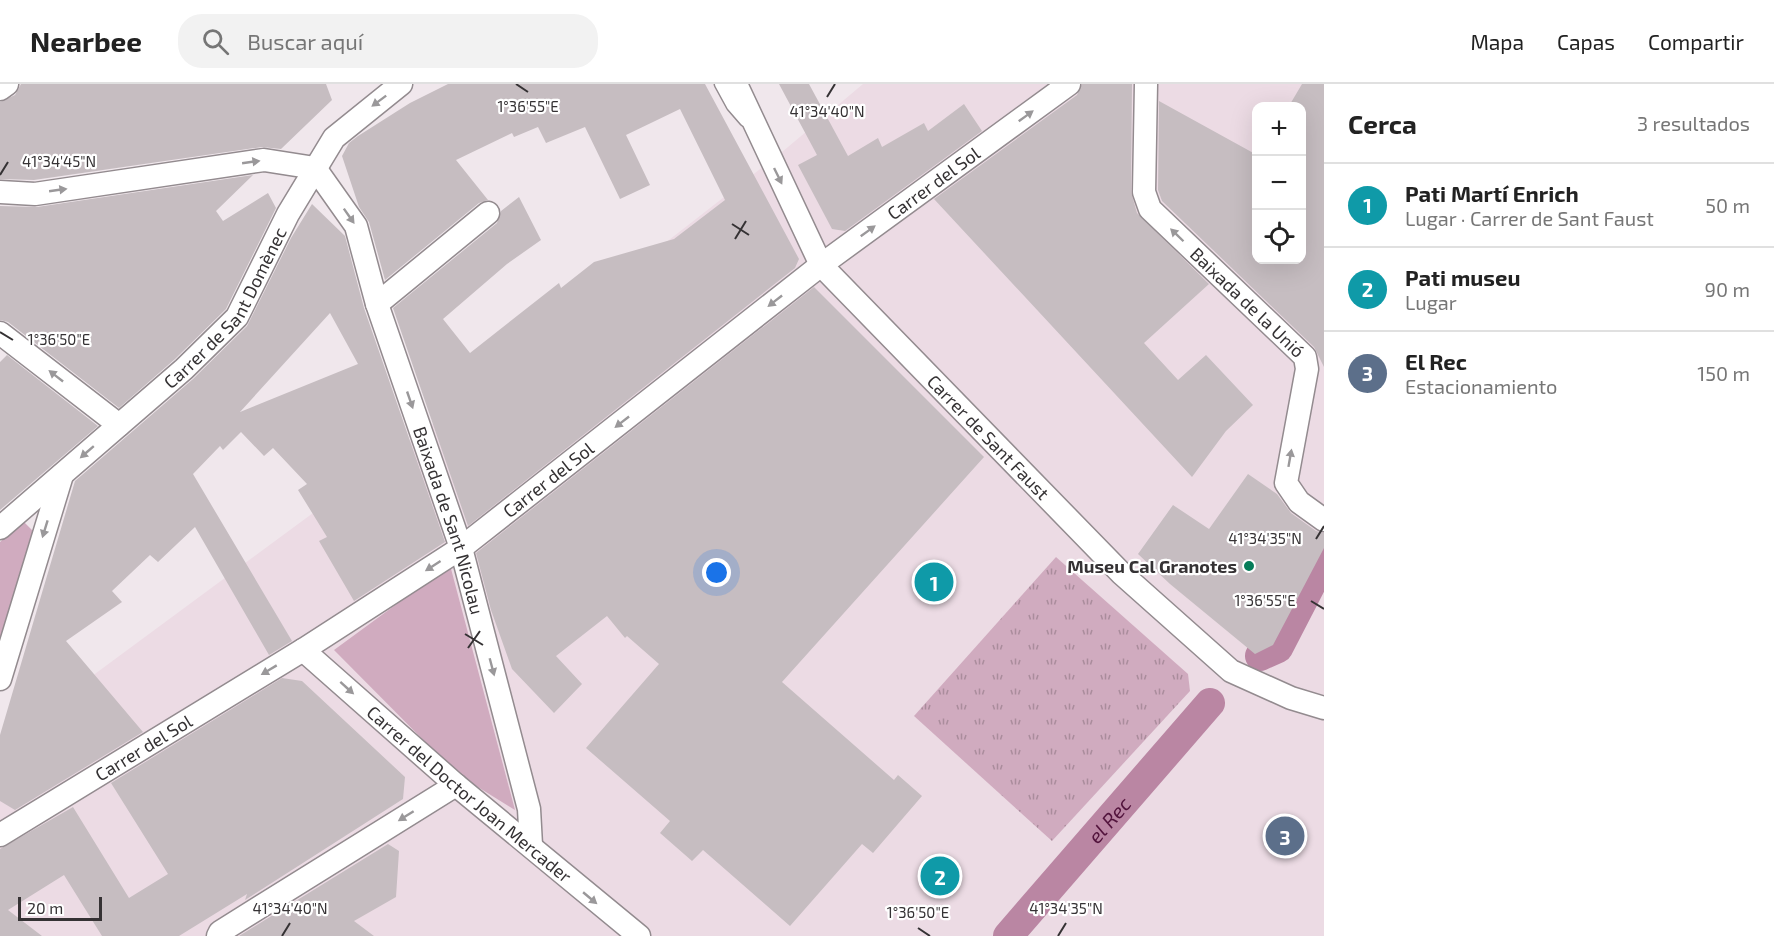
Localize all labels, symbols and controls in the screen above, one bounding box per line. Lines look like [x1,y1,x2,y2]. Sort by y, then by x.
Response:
search box [178,14,598,68]
text: Nearbee [30,24,142,58]
icon: search [199,25,232,58]
text: Buscar aquí [247,28,363,54]
text: Mapa [1470,29,1524,54]
text: Capas [1557,29,1615,54]
text: Compartir [1648,29,1744,54]
one-way arrow [372,94,387,106]
text: 1°36'55"E [497,97,559,115]
text: 41°34'40"N [789,102,865,120]
map controls [1252,102,1306,264]
button: + [1252,102,1306,156]
text: Cerca [1348,108,1417,139]
one-way arrow [1017,110,1033,122]
text: 3 resultados [1637,111,1750,135]
street label: Carrer del Sol [883,142,985,224]
text: 41°34'45"N [22,152,96,170]
button: − [1252,156,1306,210]
one-way arrow [242,157,261,166]
one-way arrow [773,167,782,184]
text: Pati Martí Enrich [1405,180,1579,206]
one-way arrow [49,186,68,195]
text: 1 [1363,193,1372,217]
text: 50 m [1705,193,1750,217]
text: Lugar · Carrer de Sant Faust [1405,206,1654,230]
one-way arrow [343,208,354,224]
button: locate [1252,210,1306,264]
street label: Carrer de Sant Domènec [159,223,291,393]
one-way arrow [860,225,876,237]
one-way arrow [1170,228,1185,242]
street label: Baixada de la Unió [1186,243,1309,362]
text: Pati museu [1405,264,1520,290]
text: 2 [1362,277,1373,301]
text: 90 m [1705,277,1750,301]
text: Lugar [1405,290,1457,314]
one-way arrow [767,295,783,308]
text: 1°36'50"E [28,330,90,348]
text: El Rec [1405,348,1467,374]
text: 3 [1362,361,1373,385]
text: 150 m [1697,361,1750,385]
one-way arrow [49,370,64,382]
street label: Carrer de Sant Faust [923,370,1054,504]
text: Estacionamiento [1405,374,1557,398]
one-way arrow [405,392,415,410]
one-way arrow [614,415,629,427]
street label: Baixada de Sant Nicolau [409,423,489,617]
street label: Carrer del Sol [498,437,599,522]
one-way arrow [80,445,95,458]
one-way arrow [1286,448,1295,467]
one-way arrow [40,520,49,538]
text: 41°34'35"N [1228,529,1302,547]
place label: Museu Cal Granotes [1067,555,1237,577]
your location [702,558,731,587]
marker: Museu Cal Granotes [1242,559,1256,573]
one-way arrow [425,560,442,571]
pin: 1 [914,560,954,604]
text: 1°36'55"E [1234,591,1296,609]
one-way arrow [488,658,497,676]
one-way arrow [261,665,277,676]
one-way arrow [339,681,354,694]
street label: Carrer del Doctor Joan Mercader [363,701,576,887]
street label: Carrer del Sol [91,709,196,785]
water label: el Rec [1082,791,1136,848]
one-way arrow [398,810,414,821]
pin: 3 [1266,814,1304,858]
pin: 2 [920,854,960,898]
one-way arrow [582,891,598,904]
scale bar [18,894,102,922]
text: 20 m [27,898,63,917]
text: 41°34'40"N [252,899,328,917]
text: 41°34'35"N [1029,899,1103,917]
text: 1°36'50"E [887,903,949,921]

